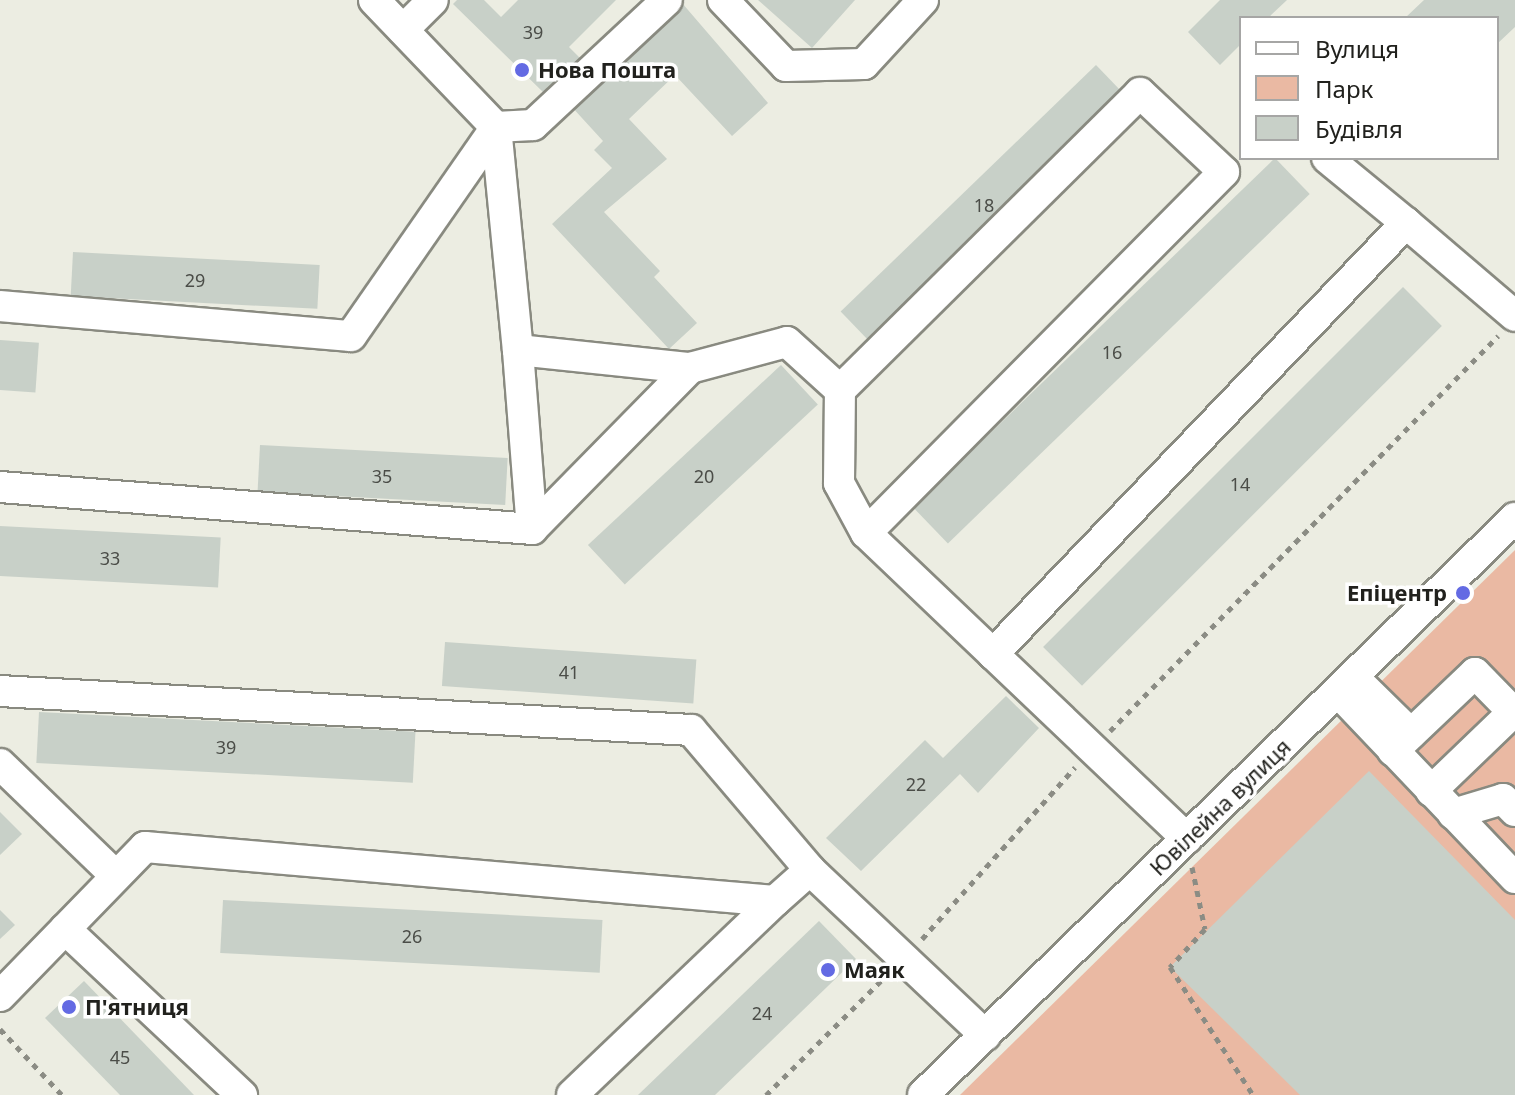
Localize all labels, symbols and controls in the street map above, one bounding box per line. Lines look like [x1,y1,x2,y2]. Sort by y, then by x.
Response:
legend [1239,16,1499,160]
house number: 39 [523,21,543,43]
text: Вулиця [1315,32,1399,65]
place label: Нова Пошта [538,57,676,83]
marker: Нова Пошта [513,61,531,79]
text: Парк [1315,72,1373,105]
text: Будівля [1315,112,1403,145]
house number: 18 [974,194,994,216]
house number: 29 [185,269,205,291]
house number: 16 [1102,341,1122,363]
house number: 35 [372,465,392,487]
house number: 20 [694,465,714,487]
house number: 14 [1230,473,1250,495]
house number: 33 [100,547,120,569]
place label: Епіцентр [1347,580,1447,606]
marker: Епіцентр [1454,584,1472,602]
house number: 41 [559,661,579,683]
street label: Ювілейна вулиця [1144,733,1296,881]
house number: 39 [216,736,236,758]
house number: 22 [906,773,926,795]
house number: 26 [402,925,422,947]
place label: Маяк [844,957,905,983]
marker: Маяк [819,961,837,979]
place label: П'ятниця [85,994,189,1020]
marker: П'ятниця [60,998,78,1016]
house number: 24 [752,1002,772,1024]
house number: 45 [110,1046,130,1068]

